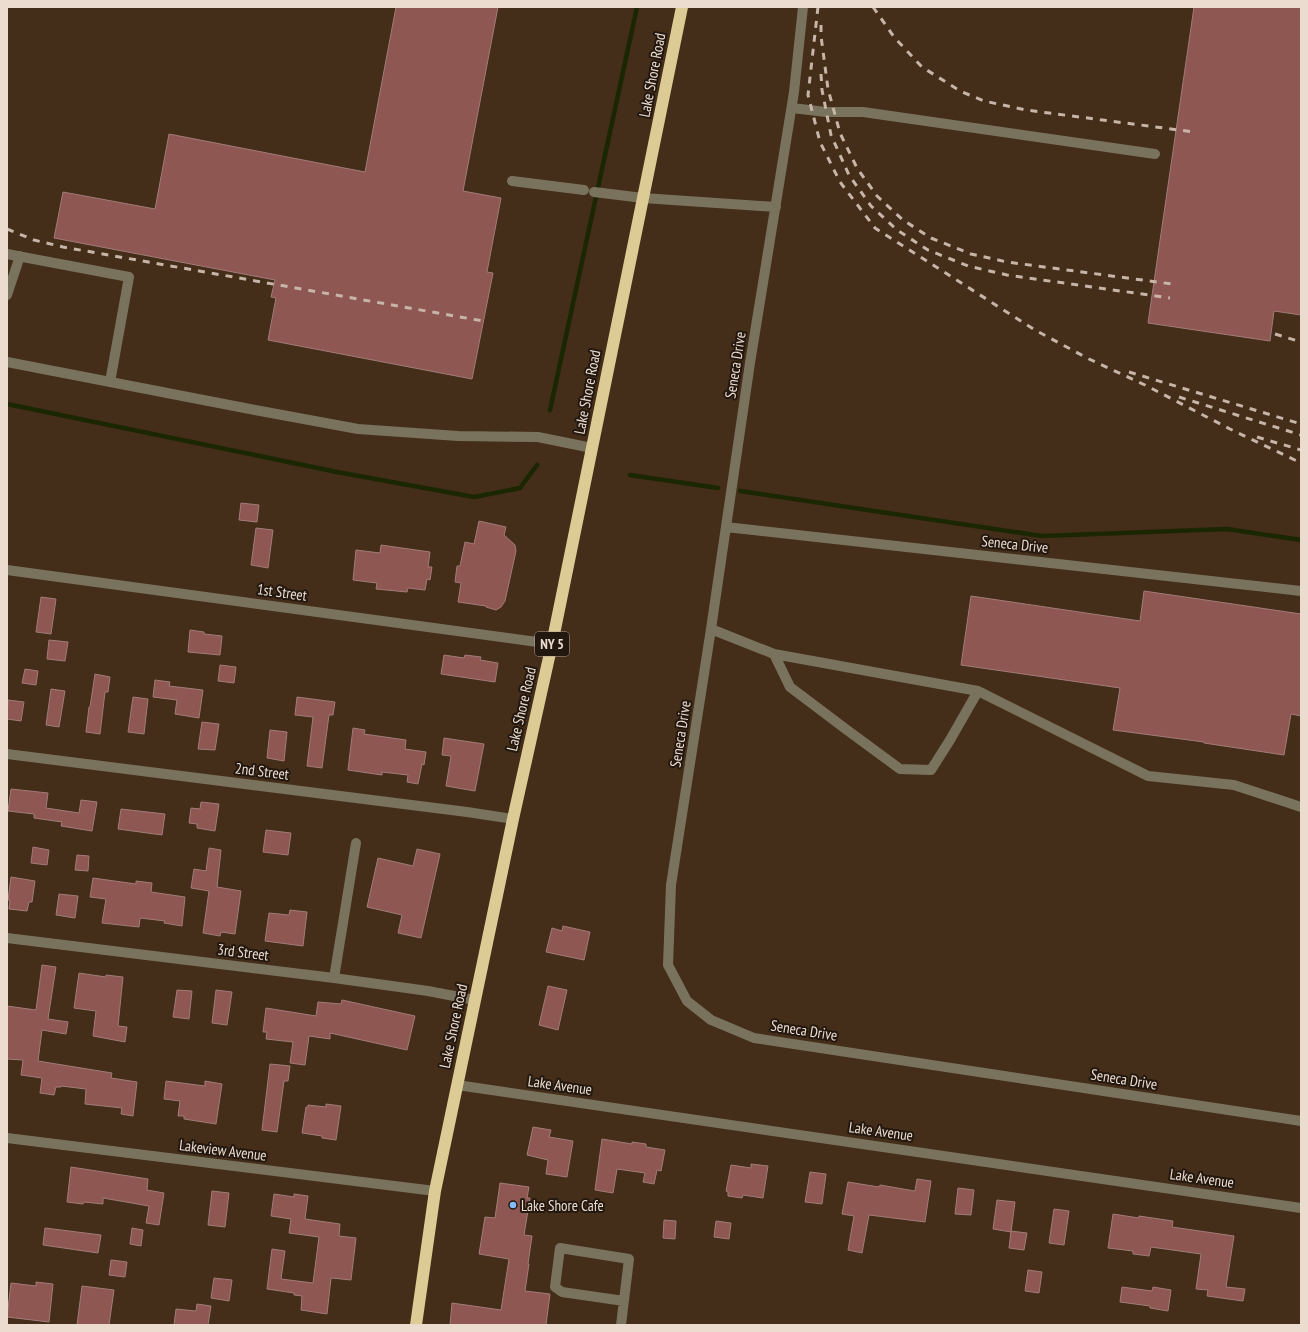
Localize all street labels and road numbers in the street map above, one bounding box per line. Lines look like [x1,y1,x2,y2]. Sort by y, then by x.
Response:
street label: Lake Shore Road [635,31,669,119]
street label: Seneca Drive [720,330,750,400]
street label: Lake Shore Road [570,348,604,436]
street label: Seneca Drive [981,531,1049,557]
street label: 1st Street [256,579,308,605]
road number: NY 5 [535,632,569,656]
street label: Lake Shore Road [502,665,540,753]
street label: Seneca Drive [665,699,695,769]
street label: 2nd Street [234,758,290,784]
street label: 3rd Street [216,939,270,965]
street label: Lake Shore Road [435,982,471,1070]
street label: Seneca Drive [769,1015,839,1045]
street label: Seneca Drive [1089,1064,1159,1094]
street label: Lake Avenue [527,1071,593,1099]
street label: Lake Avenue [848,1117,914,1145]
street label: Lakeview Avenue [178,1135,268,1165]
street label: Lake Avenue [1169,1164,1235,1192]

